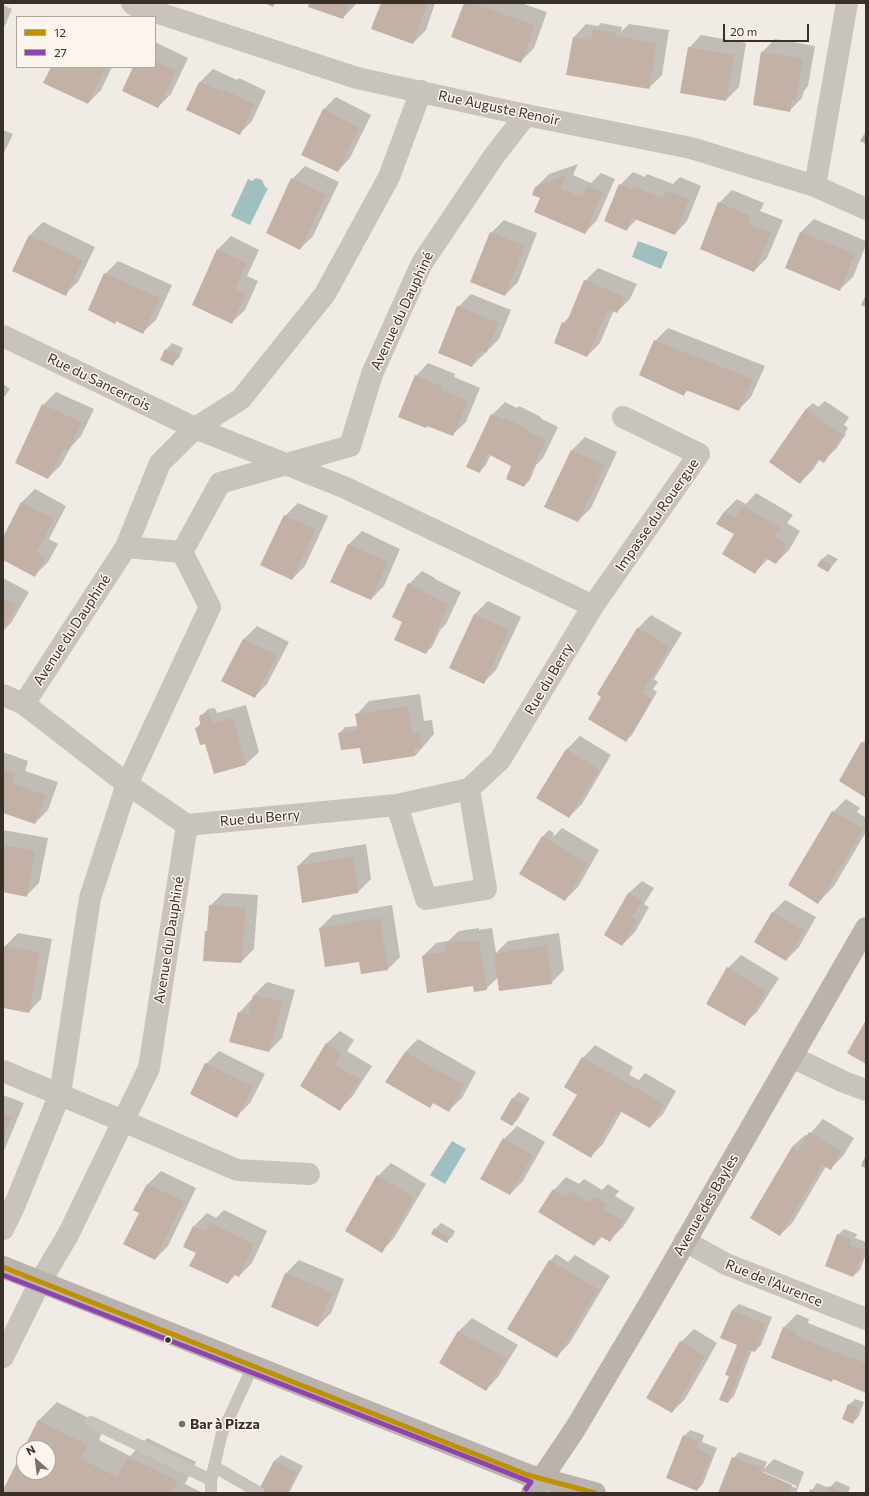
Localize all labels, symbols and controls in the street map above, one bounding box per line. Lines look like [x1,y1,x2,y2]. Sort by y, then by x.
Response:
legend [16,16,156,68]
scale bar [725,16,811,42]
text: 20 m [730,24,757,38]
text: 12 [54,25,66,39]
text: 27 [54,45,67,59]
street label: Rue Auguste Renoir [437,87,561,129]
street label: Avenue du Dauphiné [367,249,437,373]
street label: Rue du Sancerrois [45,350,153,414]
street label: Impasse du Rouergue [612,455,702,575]
street label: Avenue du Dauphiné [30,571,114,689]
street label: Rue du Berry [521,640,577,718]
street label: Rue du Berry [219,806,301,830]
street label: Avenue du Dauphiné [151,875,187,1005]
street label: Avenue des Bayles [670,1151,742,1259]
street label: Rue de l'Aurence [723,1256,825,1310]
unlabelled marker [163,1335,173,1345]
place label: Bar à Pizza [190,1416,260,1432]
marker: Bar à Pizza [177,1419,187,1429]
north arrow [16,1440,56,1480]
text: N [24,1442,37,1458]

